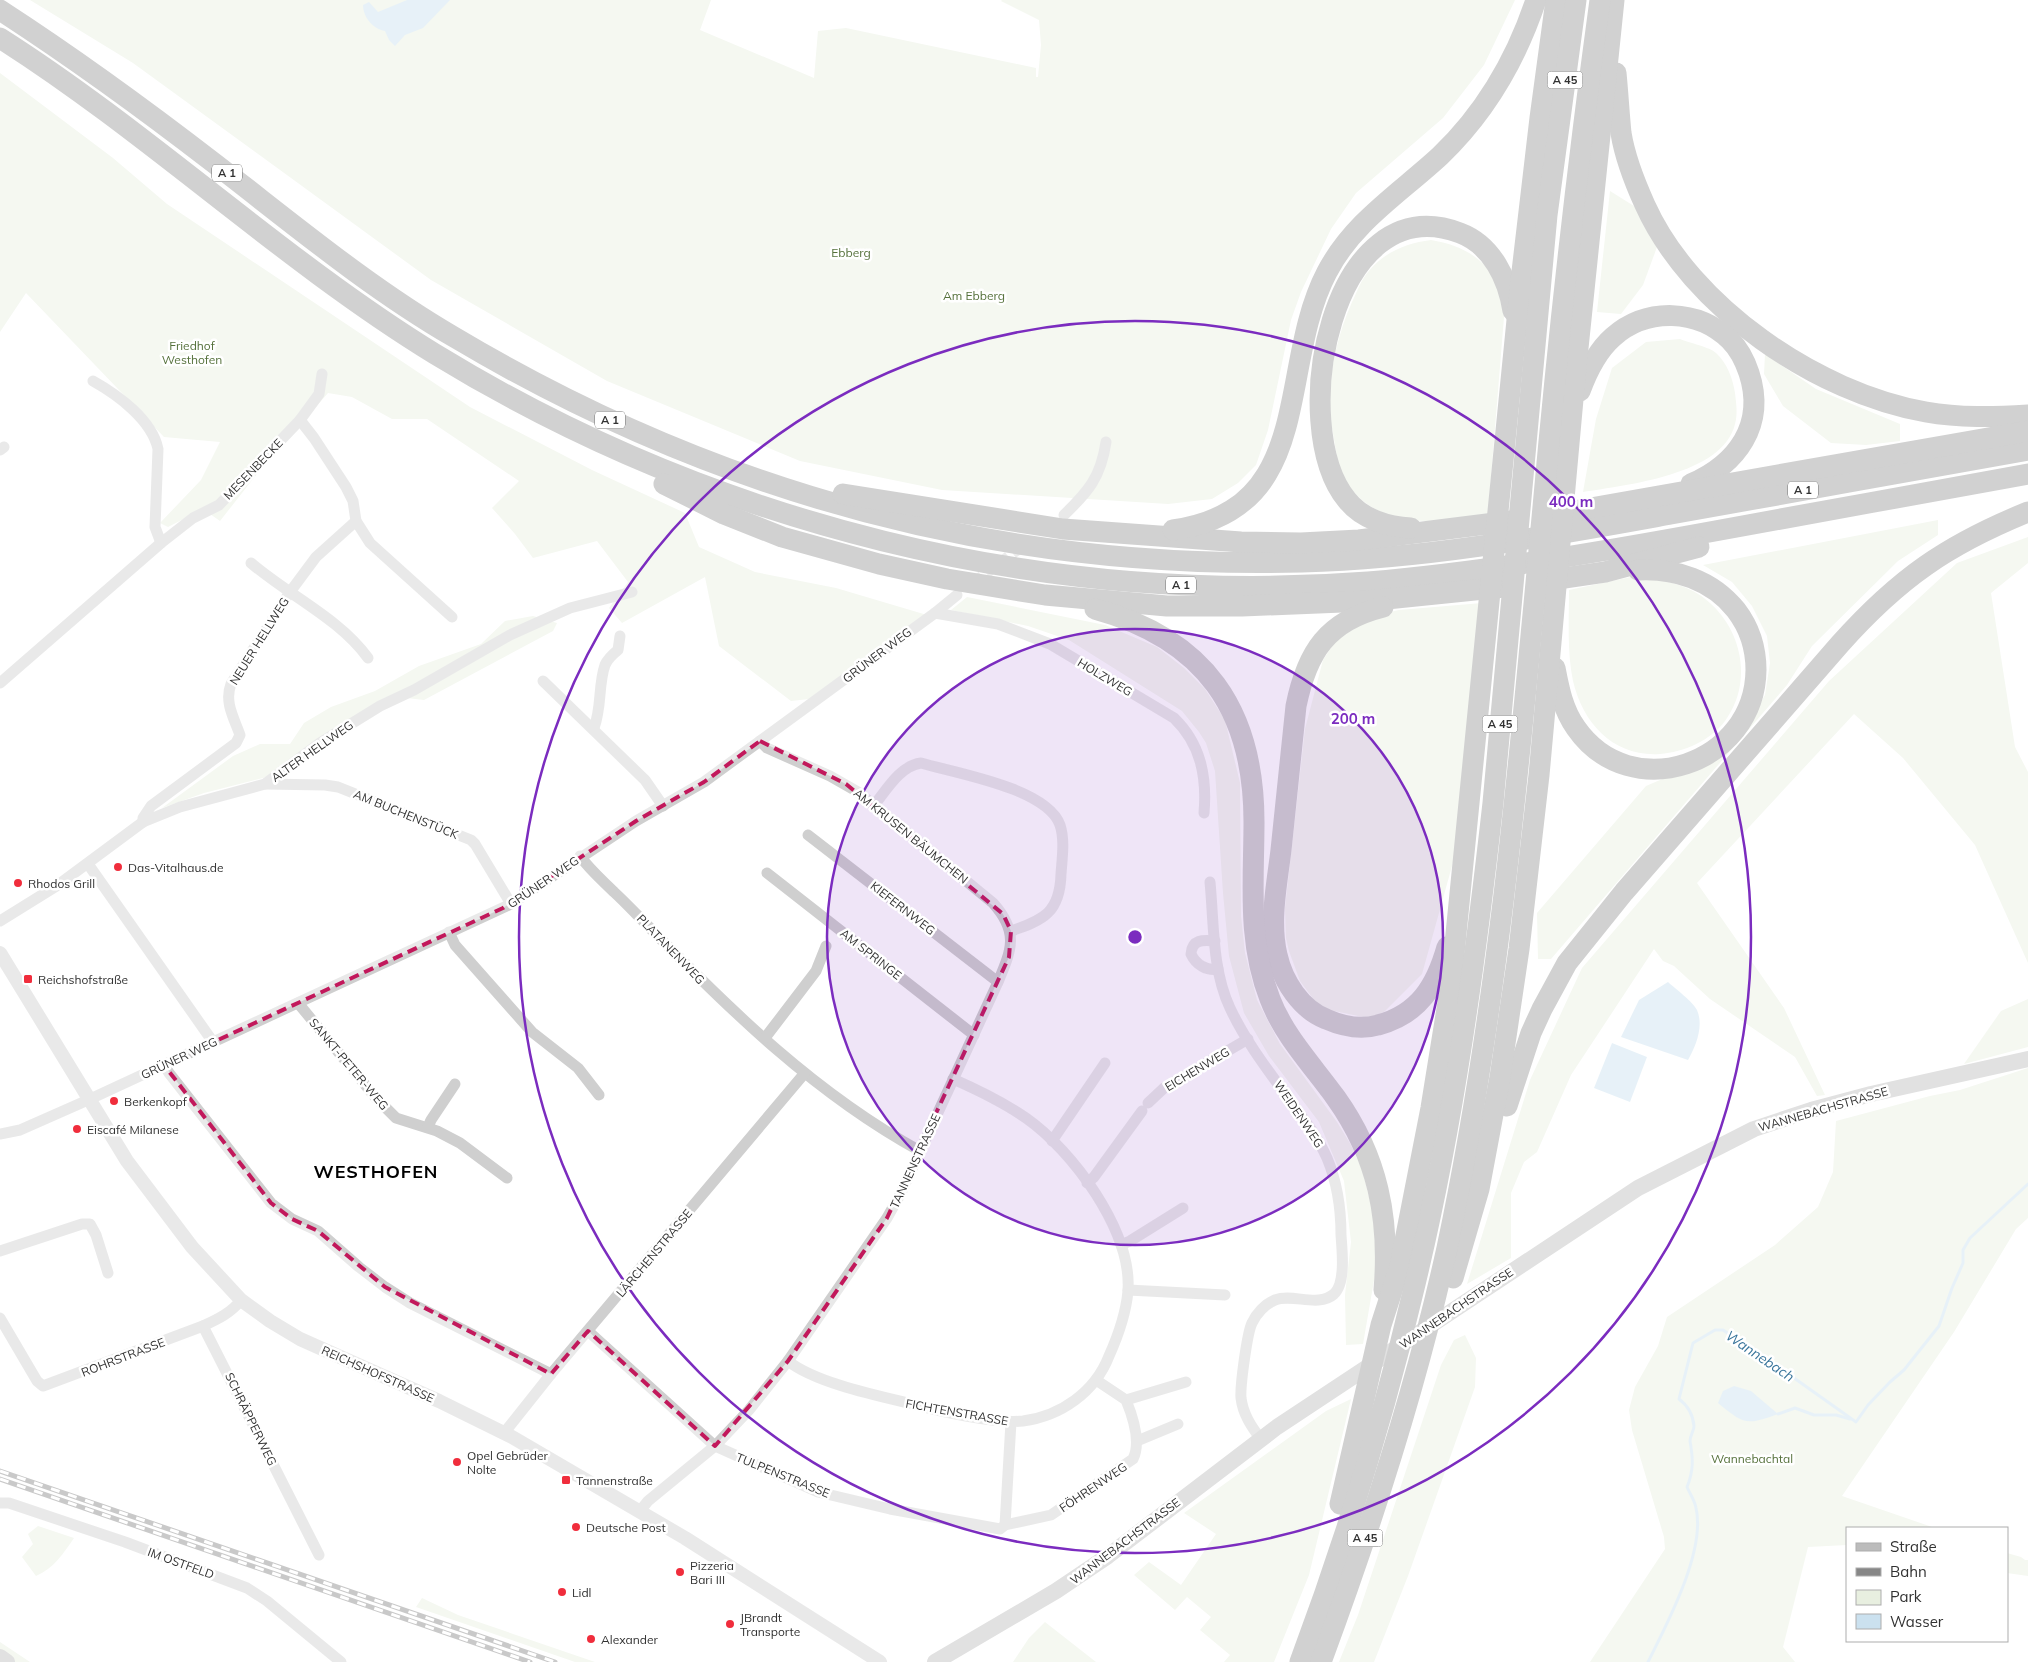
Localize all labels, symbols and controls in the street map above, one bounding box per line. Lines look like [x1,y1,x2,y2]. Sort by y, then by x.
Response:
road number: A 45 [1548,72,1582,88]
road number: A 1 [212,164,242,182]
park label: Ebberg [831,245,871,260]
park label: Am Ebberg [943,288,1005,303]
park label: Friedhof Westhofen [162,338,222,367]
road number: A 1 [595,412,625,428]
street label: MESENBECKE [220,435,286,503]
road number: A 1 [1788,482,1818,498]
text: 400 m [1549,492,1593,511]
road number: A 1 [1166,576,1196,594]
street label: NEUER HELLWEG [226,594,292,688]
street label: GRÜNER WEG [840,624,914,686]
street label: HOLZWEG [1075,655,1135,699]
text: 200 m [1331,709,1375,728]
road number: A 45 [1482,716,1518,732]
street label: ALTER HELLWEG [268,717,356,785]
street label: AM KRUSEN BÄUMCHEN [851,785,971,887]
street label: AM BUCHENSTÜCK [351,786,461,842]
street label: GRÜNER WEG [505,853,581,911]
place label: Das-Vitalhaus.de [128,860,223,875]
marker: Das-Vitalhaus.de [112,861,124,873]
place label: Rhodos Grill [28,876,95,891]
marker: Rhodos Grill [12,877,24,889]
street label: KIEFERNWEG [868,878,938,938]
street label: PLATANENWEG [634,911,708,987]
street label: AM SPRINGE [837,925,905,983]
centre of rings [1126,928,1144,946]
place label: Reichshofstraße [38,972,128,987]
marker: Reichshofstraße [22,973,34,985]
street label: SANKT-PETER-WEG [306,1015,392,1113]
street label: GRÜNER WEG [138,1034,220,1082]
street label: EICHENWEG [1162,1044,1232,1094]
street label: WEIDENWEG [1271,1078,1327,1150]
street label: WANNEBACHSTRASSE [1756,1083,1890,1135]
place label: Berkenkopf [124,1094,188,1109]
marker: Berkenkopf [108,1095,120,1107]
street label: TANNENSTRASSE [887,1111,943,1211]
place label: Eiscafé Milanese [87,1122,179,1137]
marker: Eiscafé Milanese [71,1123,83,1135]
district label: WESTHOFEN [314,1160,438,1183]
street label: LÄRCHENSTRASSE [613,1206,695,1300]
street label: WANNEBACHSTRASSE [1396,1264,1516,1352]
water label: Wannebach [1722,1326,1798,1386]
street label: ROHRSTRASSE [79,1334,167,1380]
street label: REICHSHOFSTRASSE [319,1342,437,1406]
street label: SCHRÄPPERWEG [222,1370,280,1468]
street label: FICHTENSTRASSE [904,1396,1010,1428]
place label: Opel Gebrüder Nolte [467,1448,548,1477]
street label: TULPENSTRASSE [734,1449,832,1501]
park label: Wannebachtal [1711,1451,1793,1466]
marker: Opel Gebrüder Nolte [451,1456,463,1468]
street label: FÖHRENWEG [1056,1459,1130,1515]
place label: Tannenstraße [576,1473,653,1488]
marker: Tannenstraße [560,1474,572,1486]
street label: WANNEBACHSTRASSE [1067,1495,1183,1587]
place label: Deutsche Post [586,1520,666,1535]
marker: Deutsche Post [570,1521,582,1533]
legend [1846,1527,2008,1642]
road number: A 45 [1348,1530,1382,1546]
text: Straße [1890,1537,1937,1556]
street label: IM OSTFELD [146,1544,216,1582]
place label: Pizzeria Bari III [690,1558,734,1587]
text: Bahn [1890,1562,1927,1581]
marker: Pizzeria Bari III [674,1566,686,1578]
place label: Lidl [572,1585,591,1600]
marker: Lidl [556,1586,568,1598]
text: Park [1890,1587,1922,1606]
place label: JBrandt Transporte [740,1610,800,1639]
text: Wasser [1890,1612,1944,1631]
marker: JBrandt Transporte [724,1618,736,1630]
place label: Alexander [601,1632,658,1647]
marker: Alexander [585,1633,597,1645]

